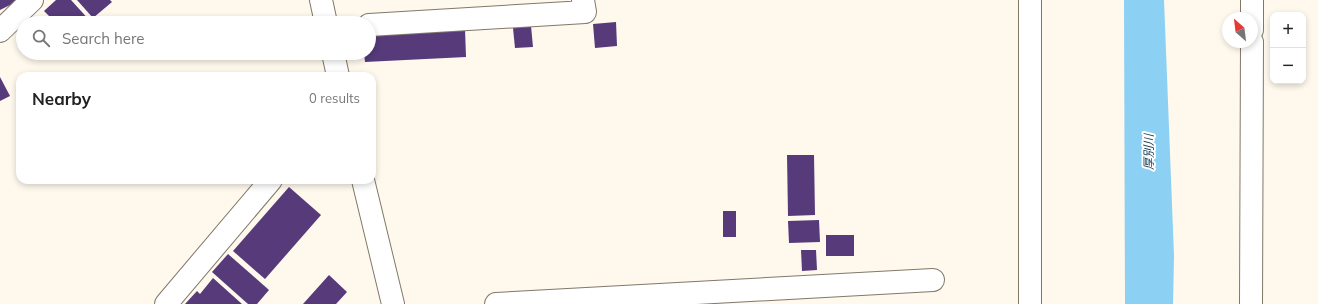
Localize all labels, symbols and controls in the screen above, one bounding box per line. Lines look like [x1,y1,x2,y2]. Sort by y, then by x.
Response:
north arrow [1222,12,1258,48]
map controls [1270,12,1306,84]
button: + [1270,12,1306,48]
search box [16,16,376,60]
icon: search [30,27,52,49]
text: Search here [62,29,144,48]
button: − [1270,48,1306,84]
text: Nearby [32,88,91,109]
text: 0 results [309,90,360,106]
water label: 厚別川 [1141,132,1156,170]

